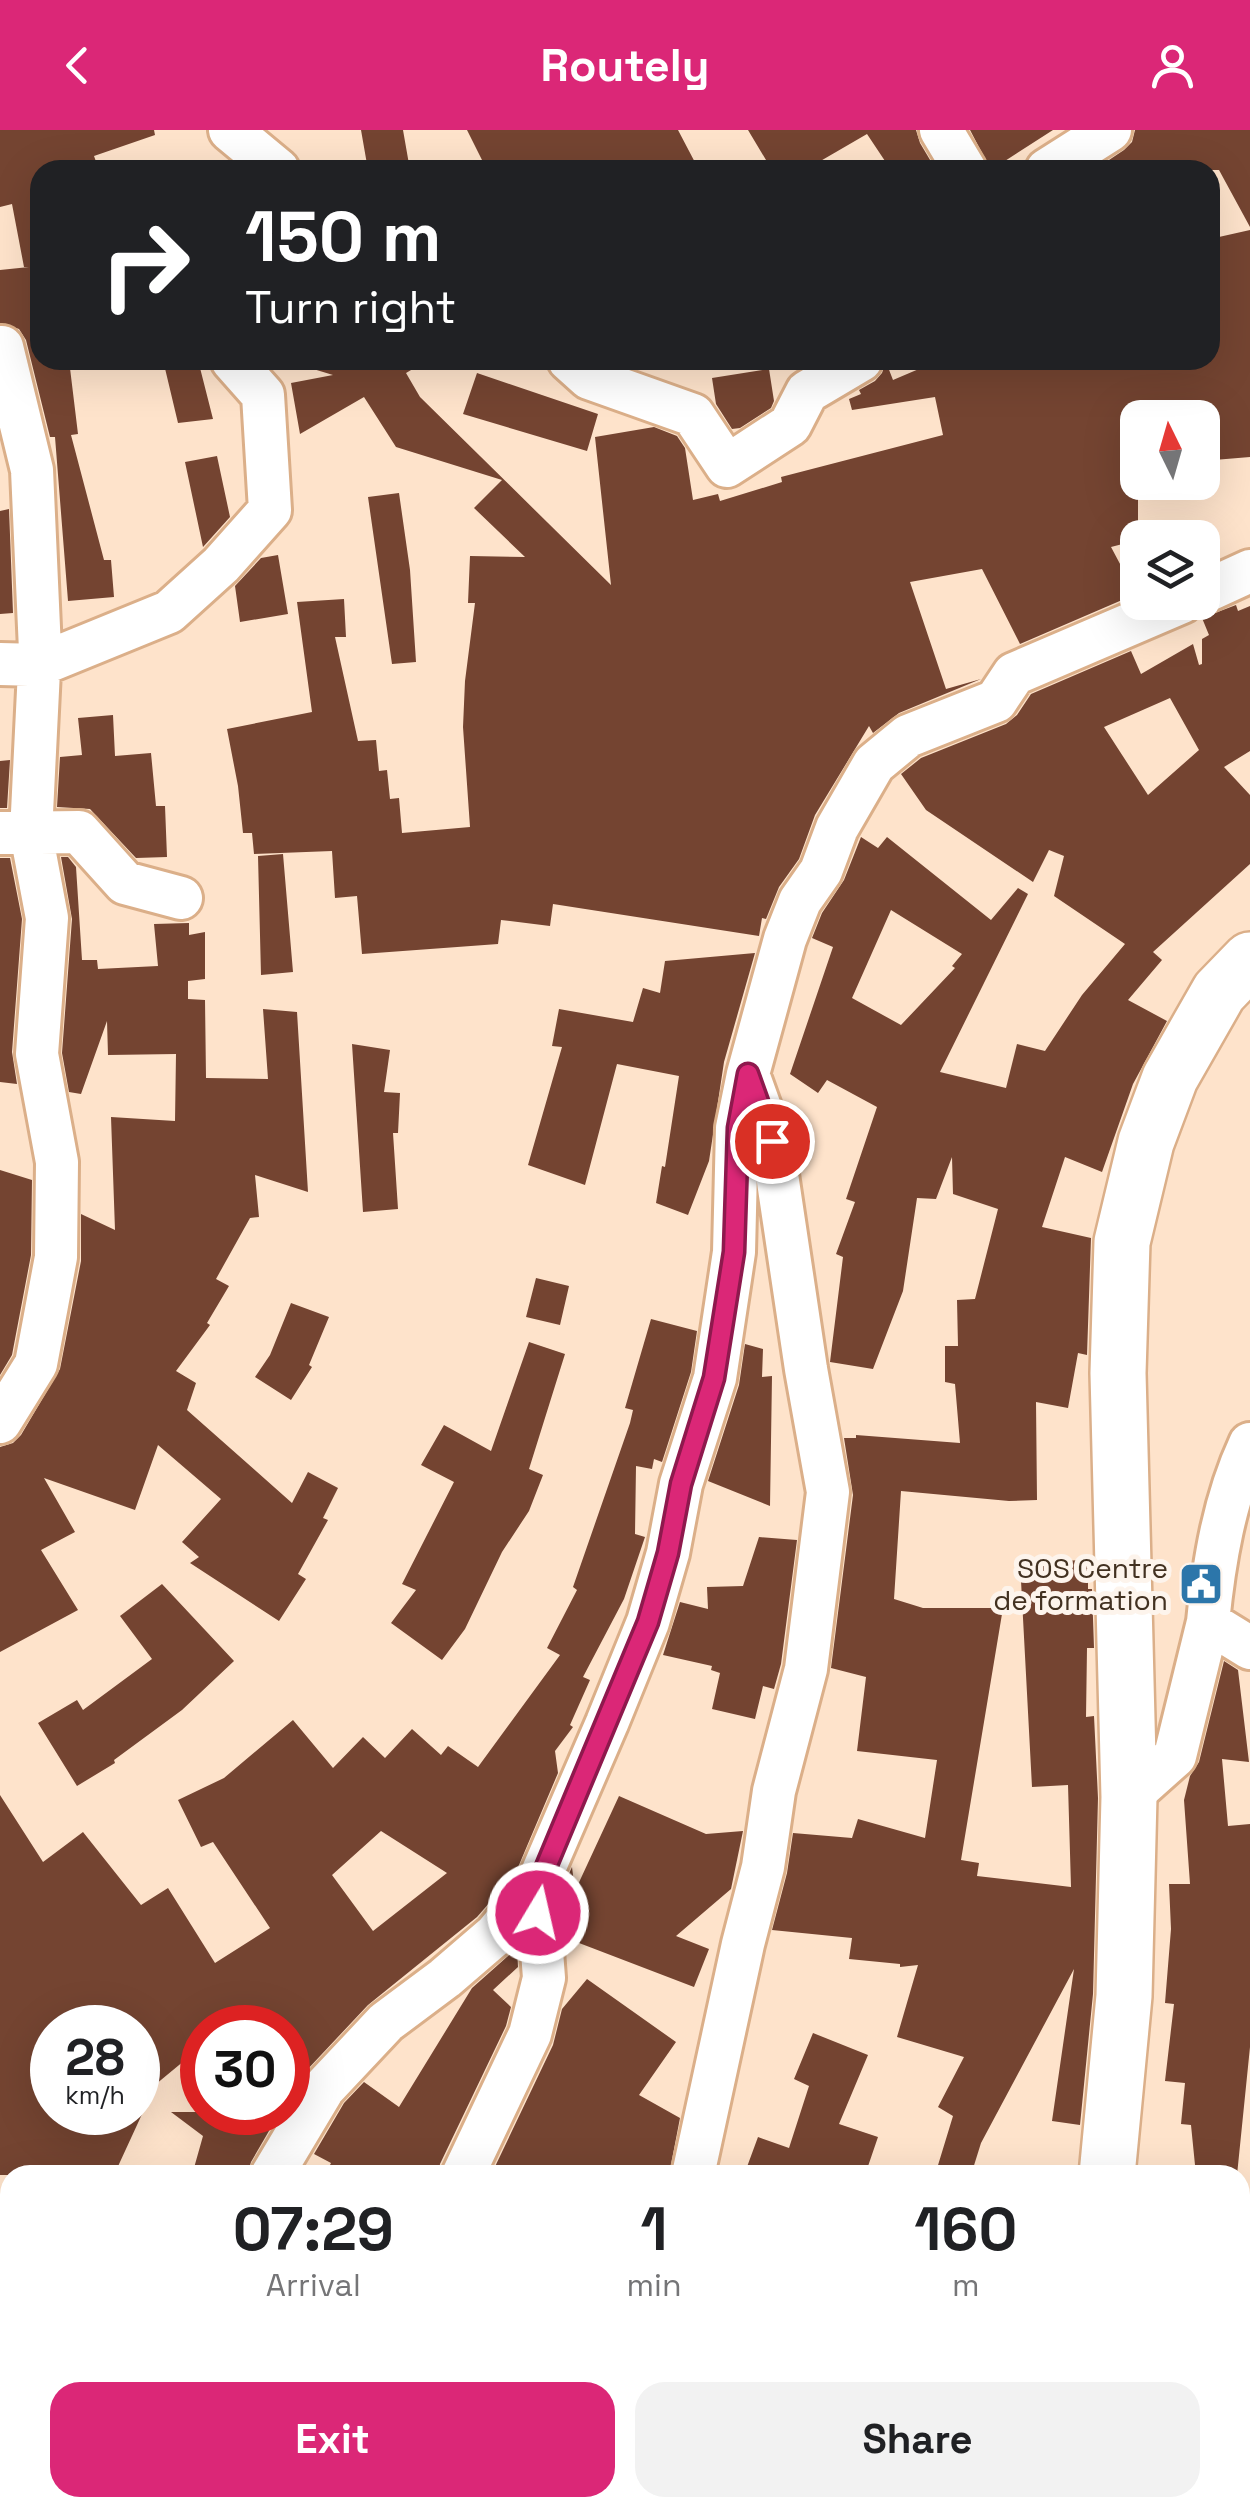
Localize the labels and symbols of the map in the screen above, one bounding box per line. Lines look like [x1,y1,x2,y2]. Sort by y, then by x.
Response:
north arrow [1120,400,1220,500]
pin [730,1099,815,1184]
place label: SOS Centre de formation [993,1550,1168,1618]
public building icon: SOS Centre de formation [1178,1561,1224,1607]
position arrow [486,1861,590,1965]
speed limit sign: 30 [180,2005,310,2135]

